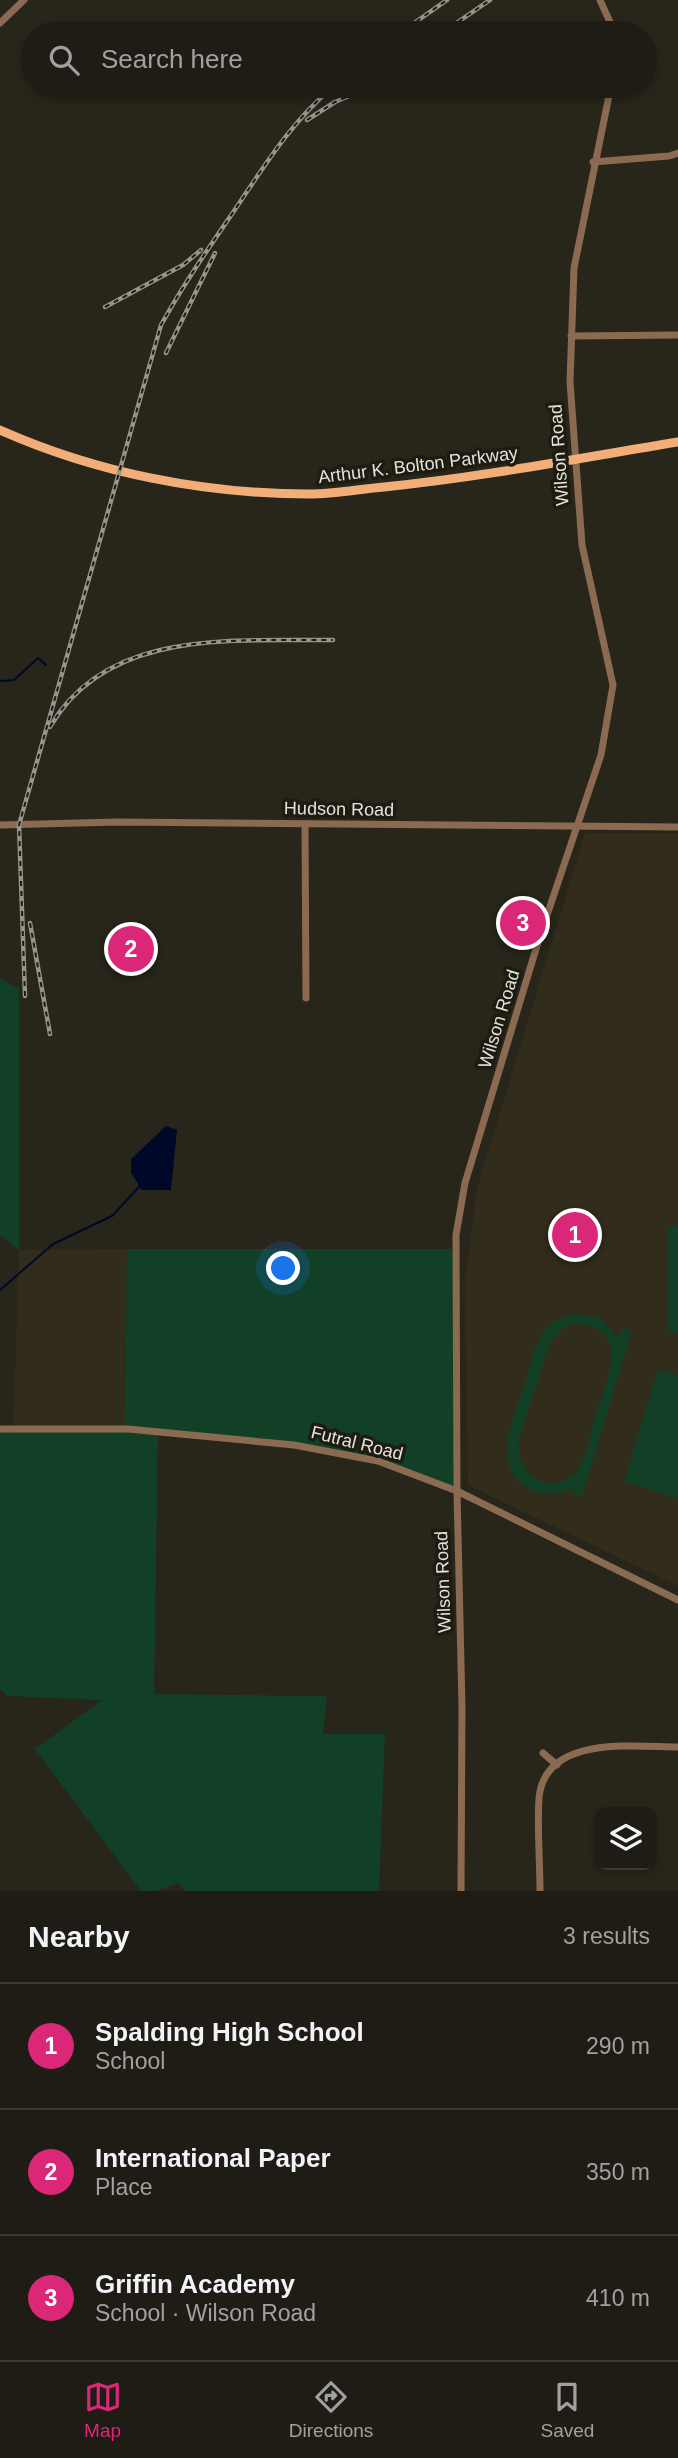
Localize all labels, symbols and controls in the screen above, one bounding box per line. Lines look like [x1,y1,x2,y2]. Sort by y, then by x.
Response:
search box [21,21,657,98]
icon: search [45,41,83,79]
text: Search here [101,44,243,74]
street label: Wilson Road [545,403,573,507]
street label: Arthur K. Bolton Parkway [317,443,519,487]
street label: Hudson Road [284,798,394,820]
pin: 3 [500,897,546,949]
pin: 2 [108,923,154,975]
street label: Wilson Road [475,967,523,1071]
pin: 1 [552,1209,598,1261]
your location [266,1251,300,1285]
street label: Futral Road [309,1422,405,1464]
street label: Wilson Road [431,1531,455,1633]
map controls [594,1807,657,1870]
button: layers [594,1807,657,1870]
text: Nearby [28,1920,130,1953]
text: 3 results [563,1923,650,1949]
text: Spalding High School [95,2017,364,2047]
text: 1 [45,2033,57,2059]
text: 290 m [586,2033,650,2059]
text: School [95,2048,165,2074]
text: International Paper [95,2143,331,2173]
text: 2 [45,2159,57,2185]
text: 350 m [586,2159,650,2185]
text: Place [95,2174,153,2200]
text: Griffin Academy [95,2269,295,2299]
text: 3 [45,2285,57,2311]
text: 410 m [586,2285,650,2311]
text: School · Wilson Road [95,2300,316,2326]
tab: Map [84,2378,122,2442]
tab: Directions [289,2378,373,2442]
tab: Saved [540,2378,594,2442]

